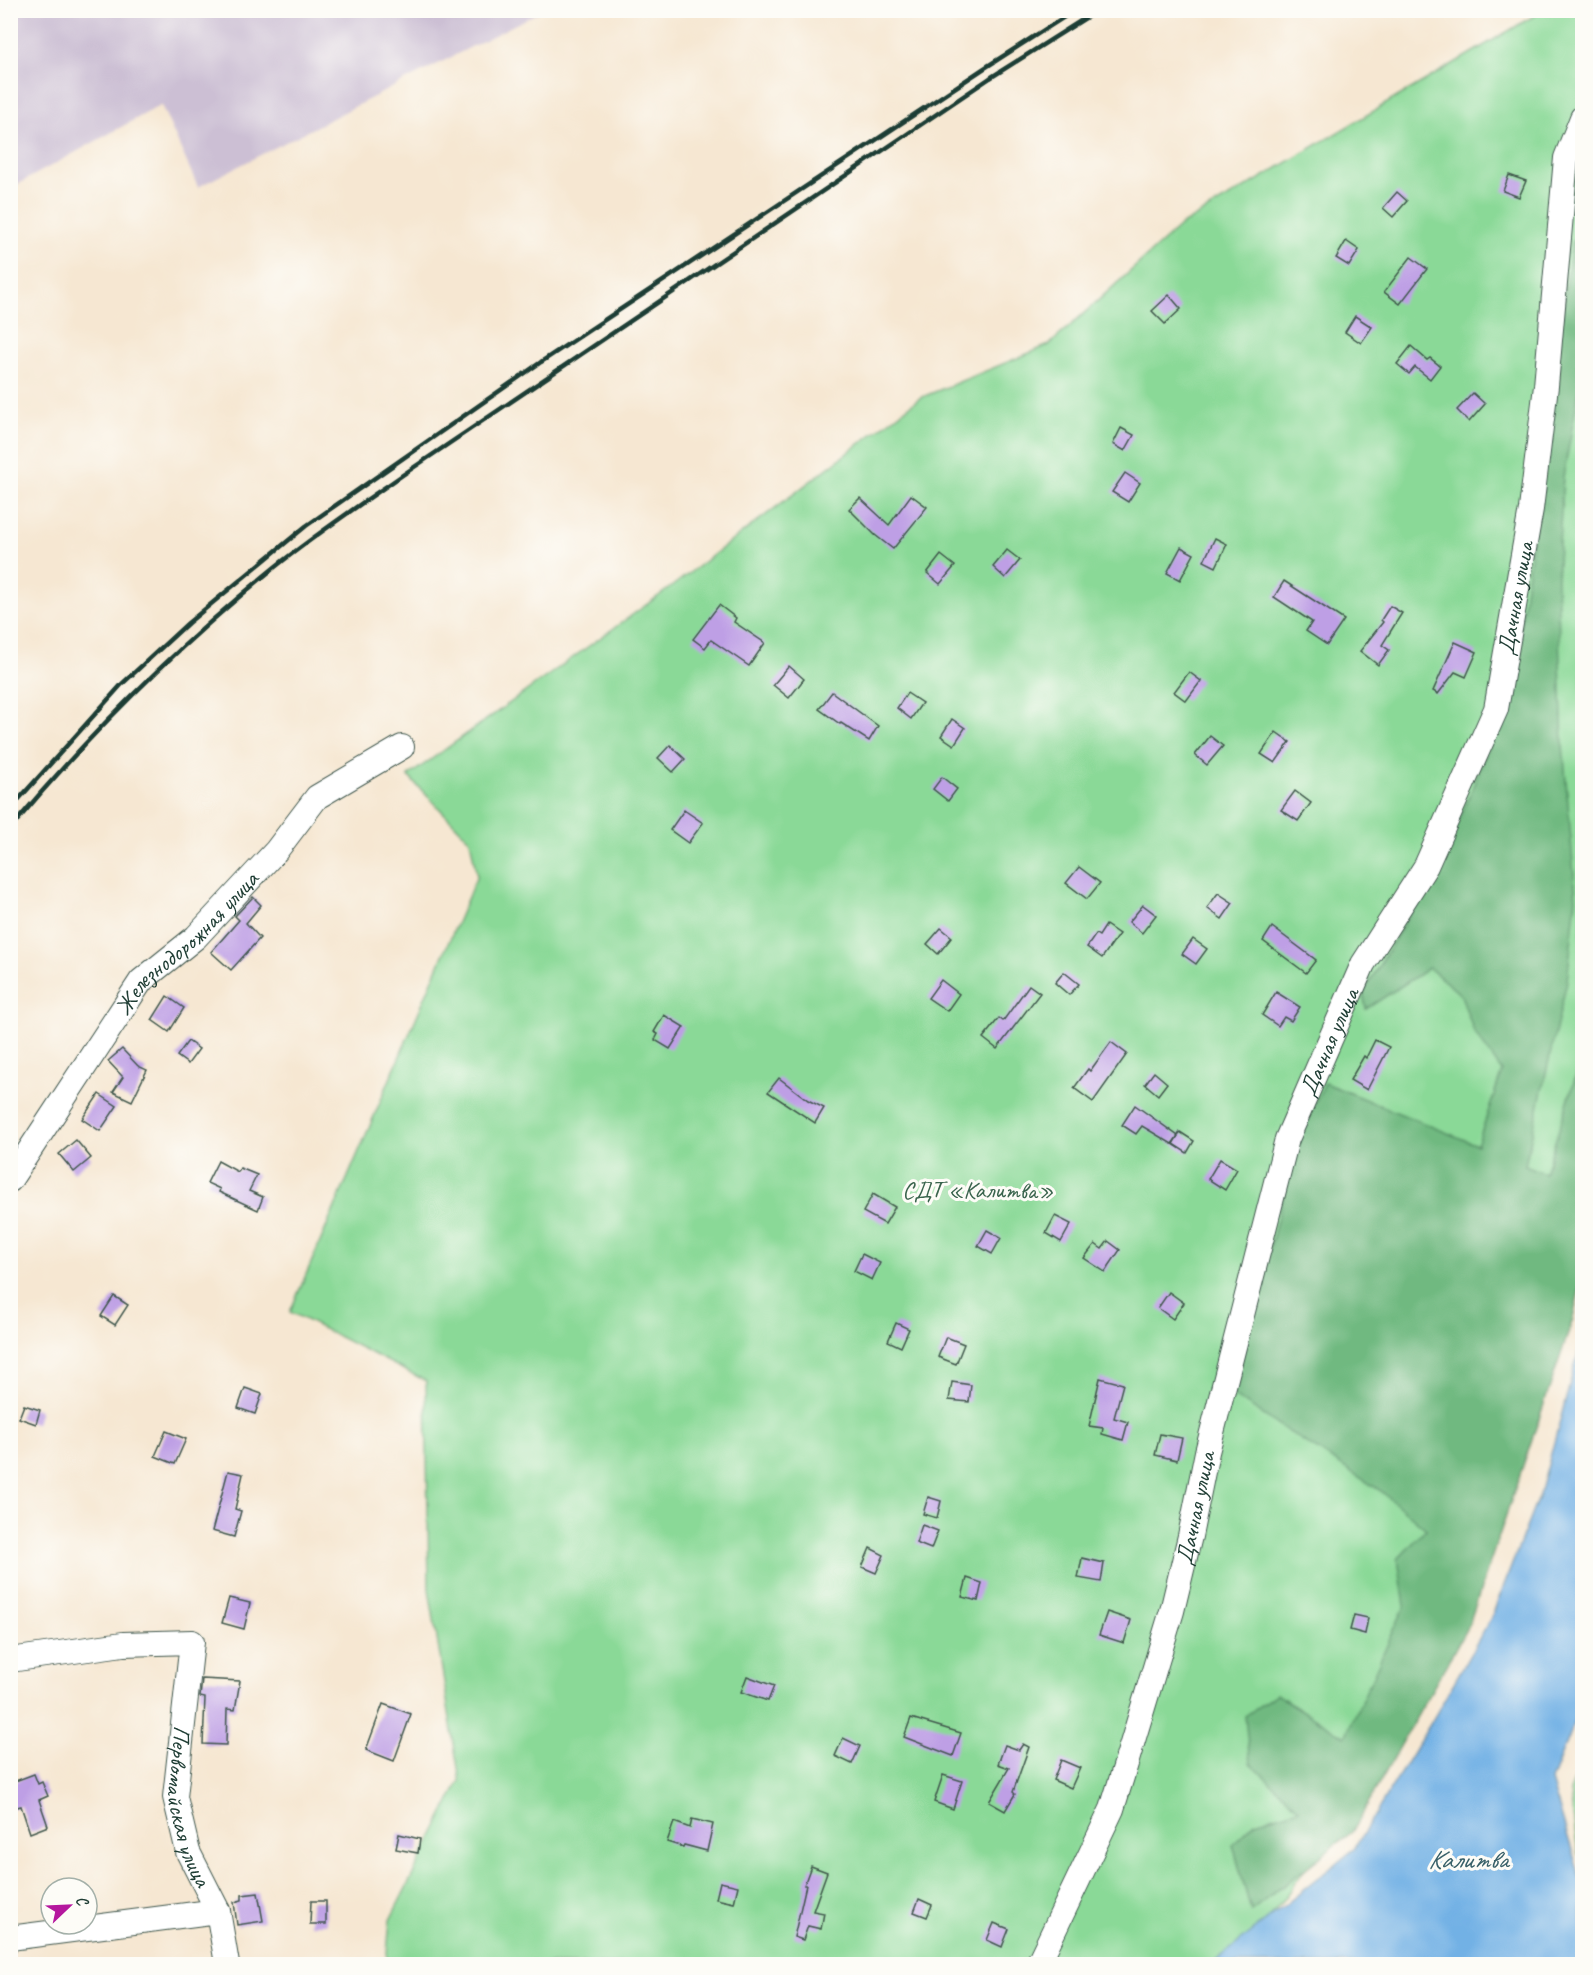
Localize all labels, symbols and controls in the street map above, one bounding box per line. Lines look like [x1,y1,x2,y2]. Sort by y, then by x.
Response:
street label: Дачная улица [1491,537,1540,658]
street label: Железнодорожная улица [108,864,266,1021]
street label: Дачная улица [1292,982,1366,1101]
park label: СДТ «Калитва» [902,1175,1054,1205]
street label: Дачная улица [1169,1447,1222,1568]
street label: Первомайская улица [160,1724,219,1893]
water label: Калитва [1428,1843,1511,1876]
north arrow [39,1876,99,1936]
text: С [71,1893,93,1910]

